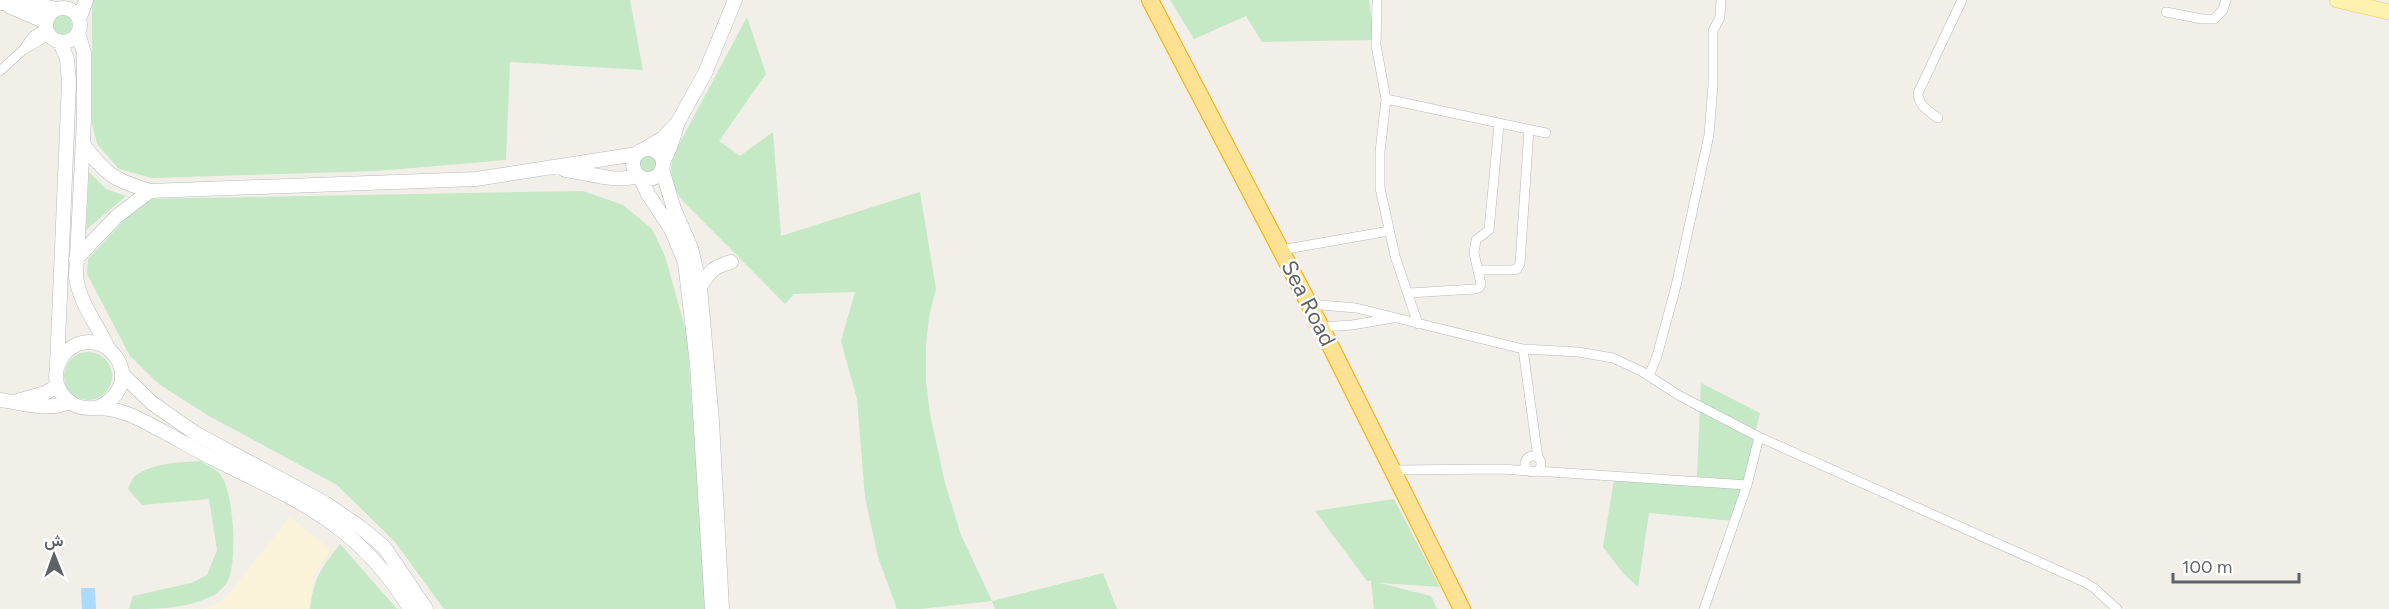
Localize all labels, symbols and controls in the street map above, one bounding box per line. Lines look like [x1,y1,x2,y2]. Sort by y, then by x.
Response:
street label: Sea Road [1275,256,1342,351]
north arrow [24,525,84,585]
text: ش [44,531,64,550]
scale bar [2173,546,2299,584]
text: 100 m [2182,556,2232,578]

